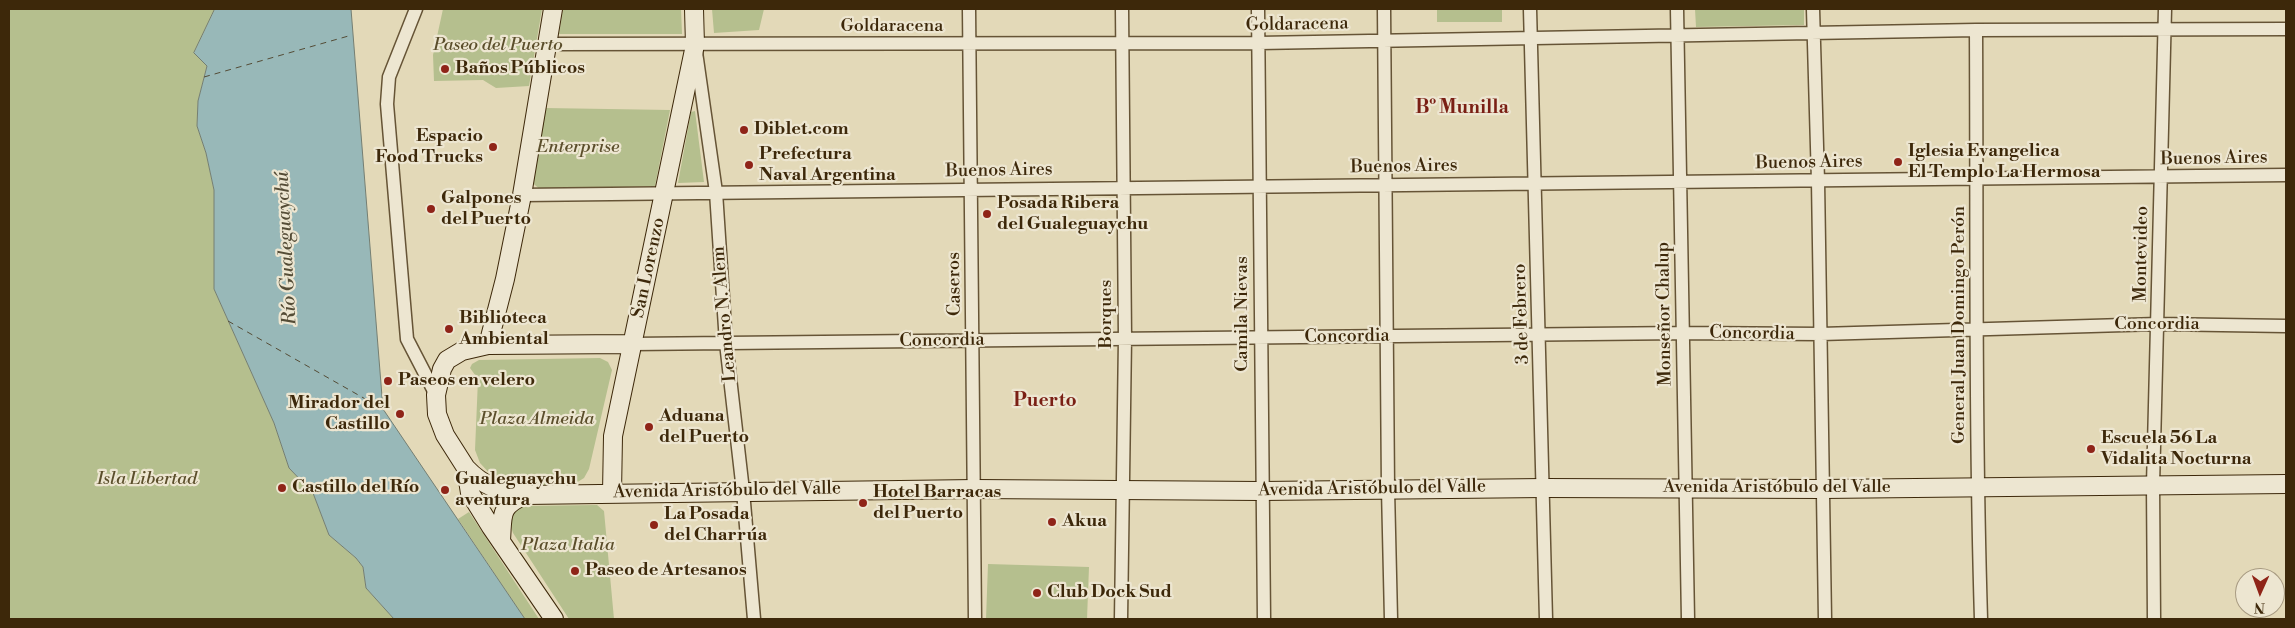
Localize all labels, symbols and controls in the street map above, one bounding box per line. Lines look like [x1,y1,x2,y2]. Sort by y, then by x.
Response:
street label: Goldaracena [1245,13,1349,37]
street label: Goldaracena [841,16,943,38]
park label: Paseo del Puerto [433,35,563,57]
place label: Baños Públicos [455,58,585,80]
marker: Baños Públicos [439,63,451,75]
district label: Bº Munilla [1415,97,1509,119]
place label: Diblet.com [754,119,849,141]
marker: Diblet.com [738,124,750,136]
place label: Espacio Food Trucks [375,126,483,168]
park label: Enterprise [537,137,619,159]
marker: Espacio Food Trucks [487,141,499,153]
place label: Iglesia Evangelica El Templo La Hermosa [1908,141,2100,183]
place label: Prefectura Naval Argentina [759,144,896,186]
street label: Buenos Aires [2160,147,2268,171]
street label: Buenos Aires [1755,151,1863,175]
street label: Buenos Aires [1350,155,1458,179]
marker: Iglesia Evangelica El Templo La Hermosa [1892,156,1904,168]
marker: Prefectura Naval Argentina [743,159,755,171]
street label: Buenos Aires [945,159,1053,183]
water label: Río Gualeguaychú [272,170,302,326]
place label: Galpones del Puerto [441,188,531,230]
place label: Posada Ribera del Gualeguaychu [997,193,1148,235]
marker: Galpones del Puerto [425,203,437,215]
street label: General Juan Domingo Perón [1949,206,1971,444]
street label: Montevideo [2130,206,2154,302]
marker: Posada Ribera del Gualeguaychu [981,208,993,220]
street label: San Lorenzo [628,216,670,320]
street label: Monseñor Chalup [1653,242,1677,386]
street label: Leandro N. Alem [708,245,742,383]
street label: Caseros [944,252,966,316]
street label: Camila Nievas [1232,256,1254,372]
street label: 3 de Febrero [1509,263,1535,365]
street label: Borques [1096,280,1118,348]
place label: Biblioteca Ambiental [459,308,549,350]
street label: Concordia [2114,314,2200,336]
street label: Concordia [1709,322,1795,346]
marker: Biblioteca Ambiental [443,323,455,335]
street label: Concordia [1304,325,1390,349]
street label: Concordia [899,329,985,353]
place label: Paseos en velero [398,370,535,392]
marker: Paseos en velero [382,375,394,387]
district label: Puerto [1013,390,1077,412]
place label: Mirador del Castillo [288,393,390,436]
place label: Aduana del Puerto [659,406,749,448]
marker: Mirador del Castillo [394,408,406,420]
park label: Plaza Almeida [480,409,594,431]
marker: Aduana del Puerto [643,421,655,433]
place label: Escuela 56 La Vidalita Nocturna [2101,428,2251,470]
marker: Escuela 56 La Vidalita Nocturna [2085,443,2097,455]
park label: Isla Libertad [97,469,197,491]
place label: Gualeguaychu aventura [455,469,576,512]
street label: Avenida Aristóbulo del Valle [1258,476,1486,502]
place label: Castillo del Río [292,477,419,499]
street label: Avenida Aristóbulo del Valle [1663,477,1891,499]
street label: Avenida Aristóbulo del Valle [613,478,841,504]
marker: Castillo del Río [276,482,288,494]
place label: Hotel Barracas del Puerto [873,482,1001,524]
marker: Gualeguaychu aventura [439,484,451,496]
marker: Hotel Barracas del Puerto [857,497,869,509]
place label: La Posada del Charrúa [664,504,767,546]
place label: Akua [1062,511,1107,533]
marker: Akua [1046,516,1058,528]
marker: La Posada del Charrúa [648,519,660,531]
park label: Plaza Italia [521,535,615,557]
place label: Paseo de Artesanos [585,560,747,582]
marker: Paseo de Artesanos [569,565,581,577]
north arrow [2235,568,2285,618]
place label: Club Dock Sud [1047,582,1172,604]
marker: Club Dock Sud [1031,587,1043,599]
text: N [2254,598,2265,616]

